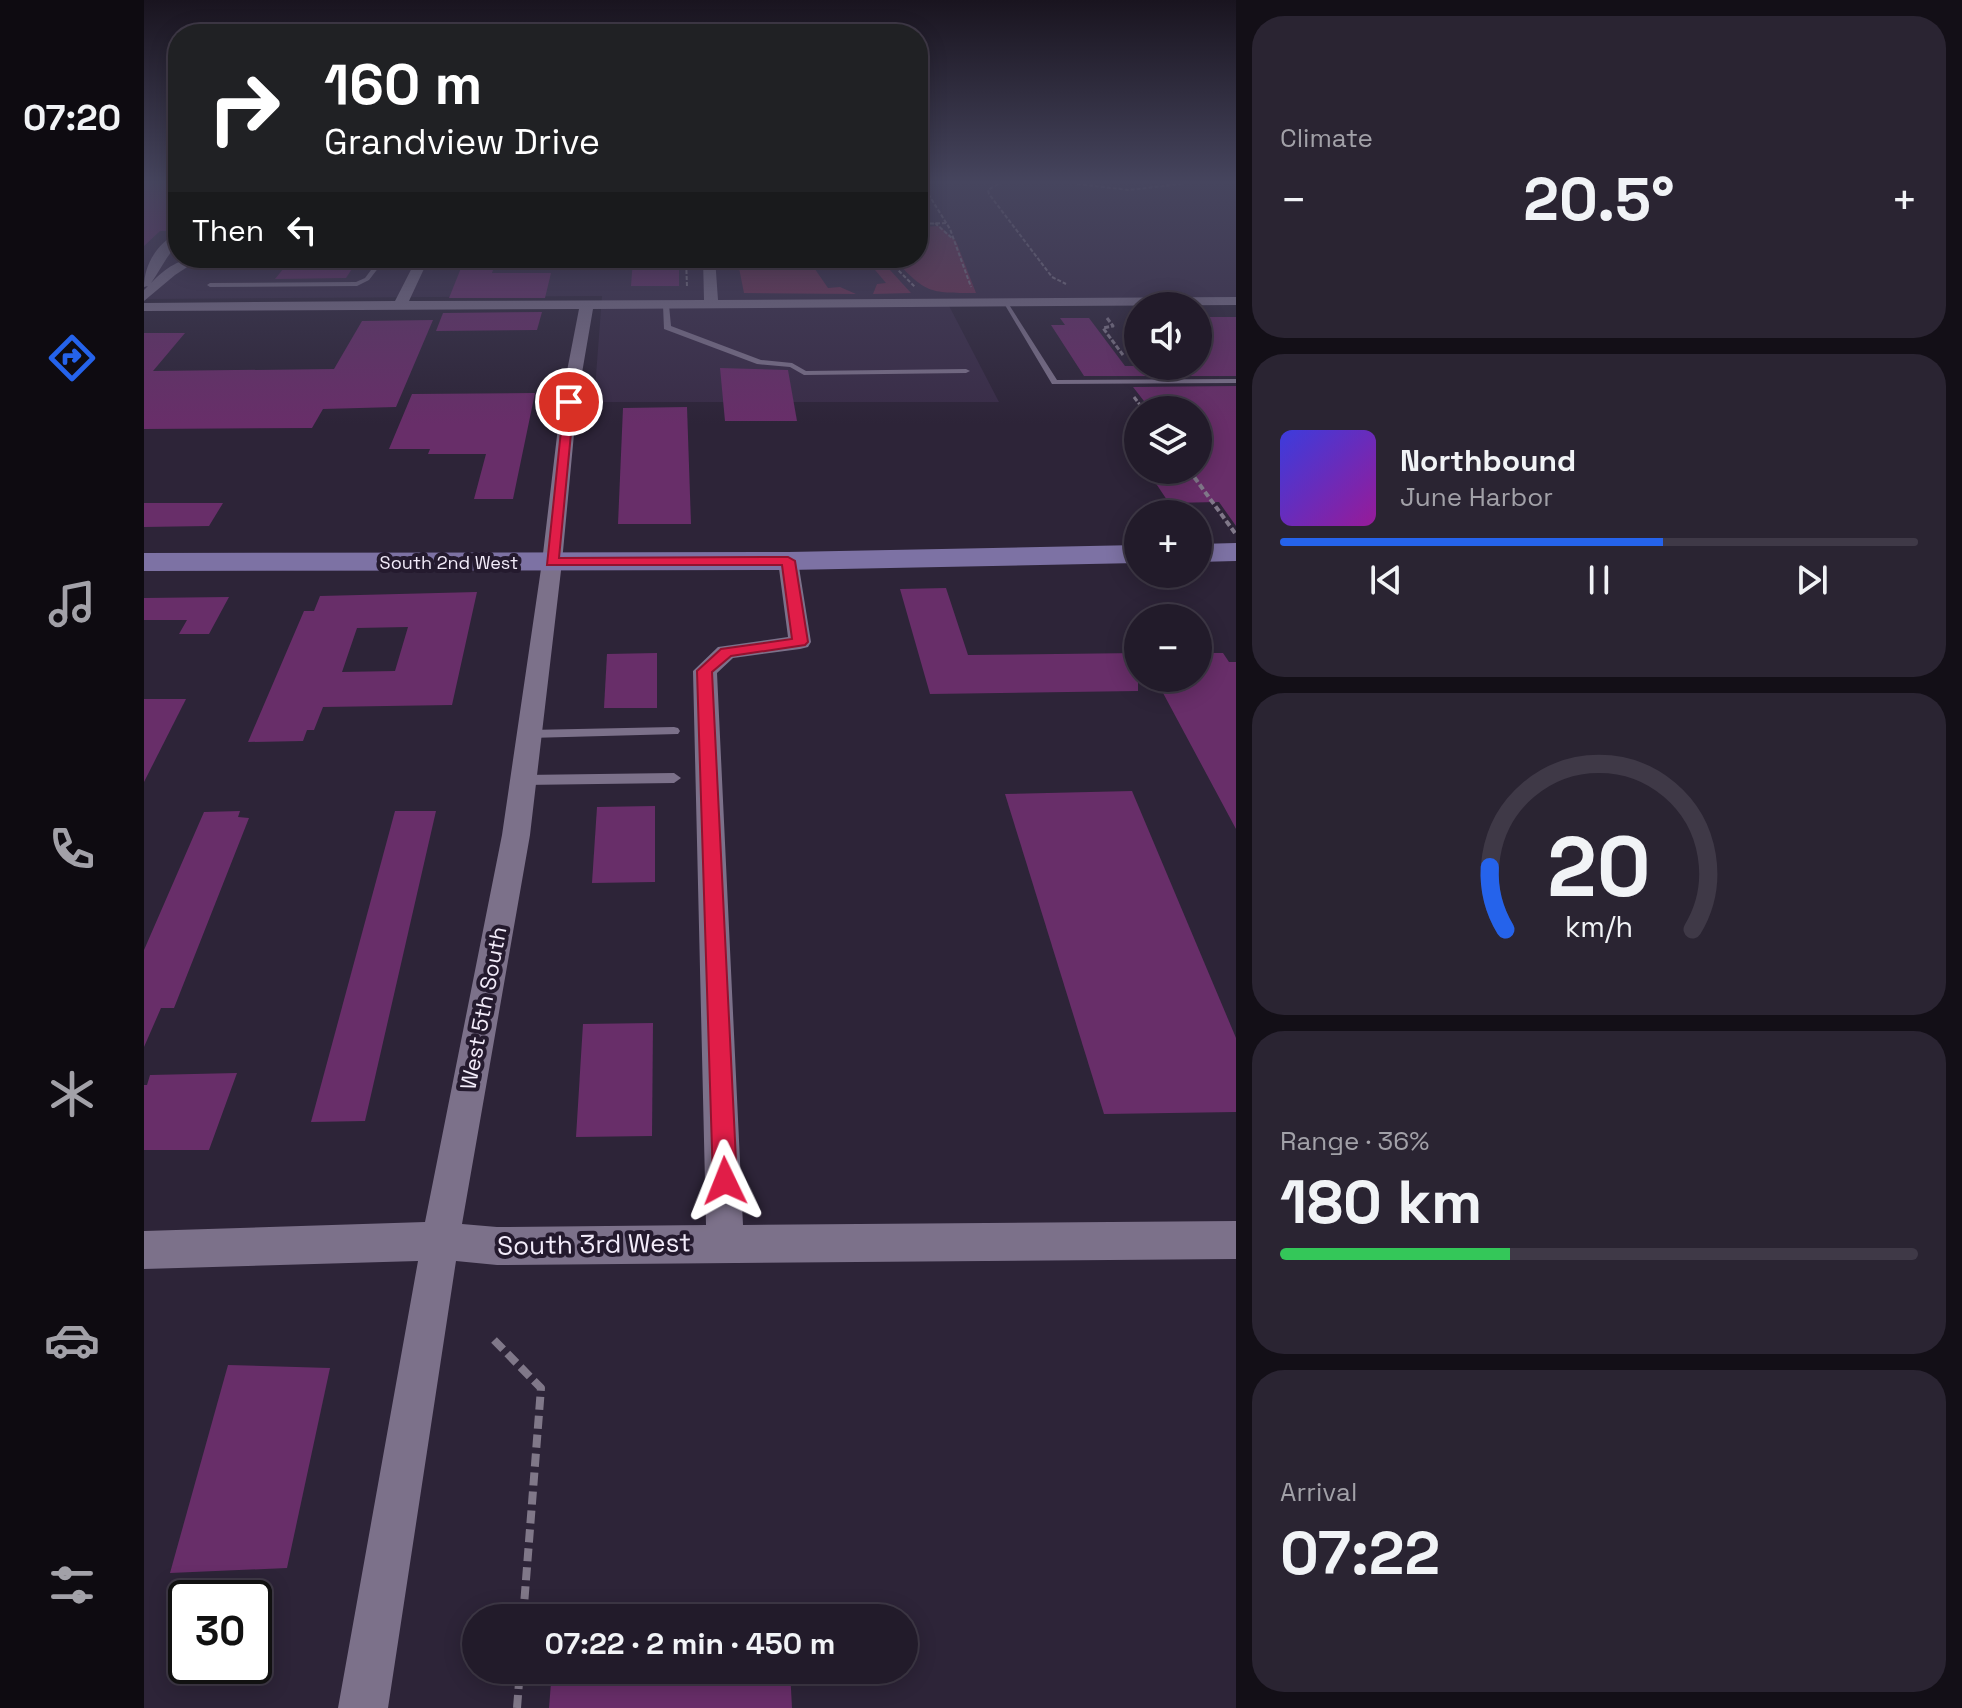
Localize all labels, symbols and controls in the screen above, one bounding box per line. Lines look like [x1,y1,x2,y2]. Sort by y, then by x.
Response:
text: 160 m [324,49,482,120]
icon: right [192,56,296,160]
text: 07:20 [23,95,121,141]
text: Grandview Drive [324,119,600,165]
text: Climate [1280,121,1373,155]
text: 20.5° [1523,161,1675,238]
text: − [1280,172,1307,228]
text: + [1891,172,1918,228]
icon: left [280,208,324,252]
text: Then [192,211,264,250]
map controls [1124,292,1212,692]
button: sound [1124,292,1212,380]
icon: directions [44,330,100,386]
pin [535,368,603,436]
icon: arrive [547,380,591,424]
button: layers [1124,396,1212,484]
text: Northbound [1400,441,1576,480]
text: June Harbor [1400,480,1553,514]
button: + [1124,500,1212,588]
street label: South 2nd West [380,551,518,574]
icon: previous [1364,558,1408,602]
icon: pause [1577,558,1621,602]
icon: next [1790,558,1834,602]
icon: music [44,576,100,632]
button: − [1124,604,1212,692]
text: 20 [1547,814,1651,920]
icon: phone [44,821,100,877]
text: km/h [1565,909,1633,945]
street label: West 5th South [453,924,513,1092]
icon: climate [44,1066,100,1122]
text: Range · 36% [1280,1124,1429,1158]
position arrow [683,1139,767,1223]
text: 180 km [1280,1164,1482,1241]
street label: South 3rd West [497,1225,691,1263]
icon: car [44,1312,100,1368]
text: Arrival [1280,1475,1357,1509]
text: 07:22 [1280,1515,1440,1592]
icon: filters [44,1557,100,1613]
speed limit sign: 30 [168,1580,272,1684]
text: 07:22 · 2 min · 450 m [545,1624,835,1663]

